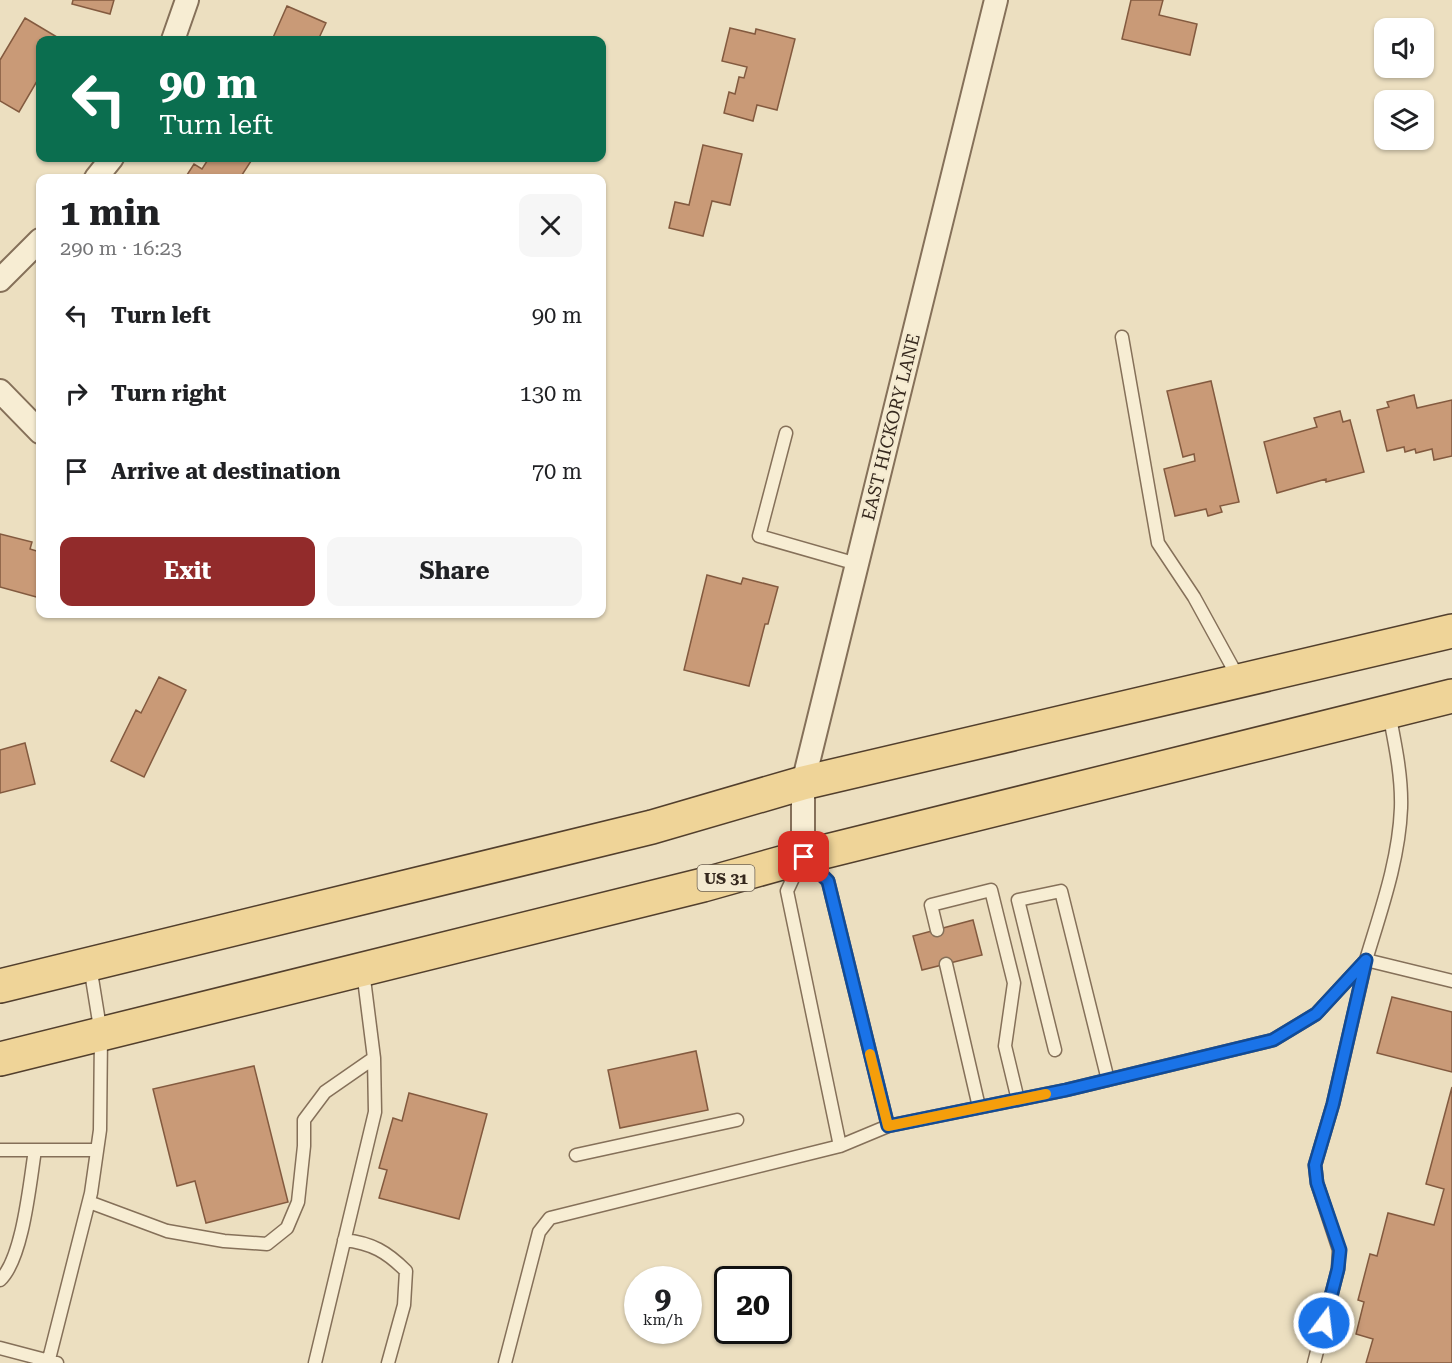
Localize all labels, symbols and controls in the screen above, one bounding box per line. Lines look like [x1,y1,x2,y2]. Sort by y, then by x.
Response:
map controls [1374,18,1434,150]
button: sound [1374,18,1434,78]
text: 90 m [159,59,257,108]
icon: left [60,60,138,138]
button: layers [1374,90,1434,150]
text: Turn left [159,109,273,141]
text: 1 min [60,192,160,234]
button: close [519,194,582,257]
text: 290 m · 16:23 [60,236,182,260]
icon: left [60,299,93,332]
text: Turn left [111,303,211,328]
text: 90 m [532,303,582,328]
street label: EAST HICKORY LANE [857,331,924,522]
icon: right [60,377,93,410]
text: Turn right [111,381,226,406]
text: 130 m [519,381,582,406]
icon: arrive [60,455,93,488]
text: Arrive at destination [111,459,340,484]
text: 70 m [532,459,582,484]
button: Exit [60,537,315,606]
button: Share [327,537,582,606]
pin [778,831,829,882]
icon: arrive [787,840,820,873]
road number: US 31 [698,865,754,891]
speed limit sign: 20 [714,1266,792,1344]
text: 9 [655,1280,671,1315]
position arrow [1292,1291,1356,1355]
text: km/h [643,1311,683,1329]

